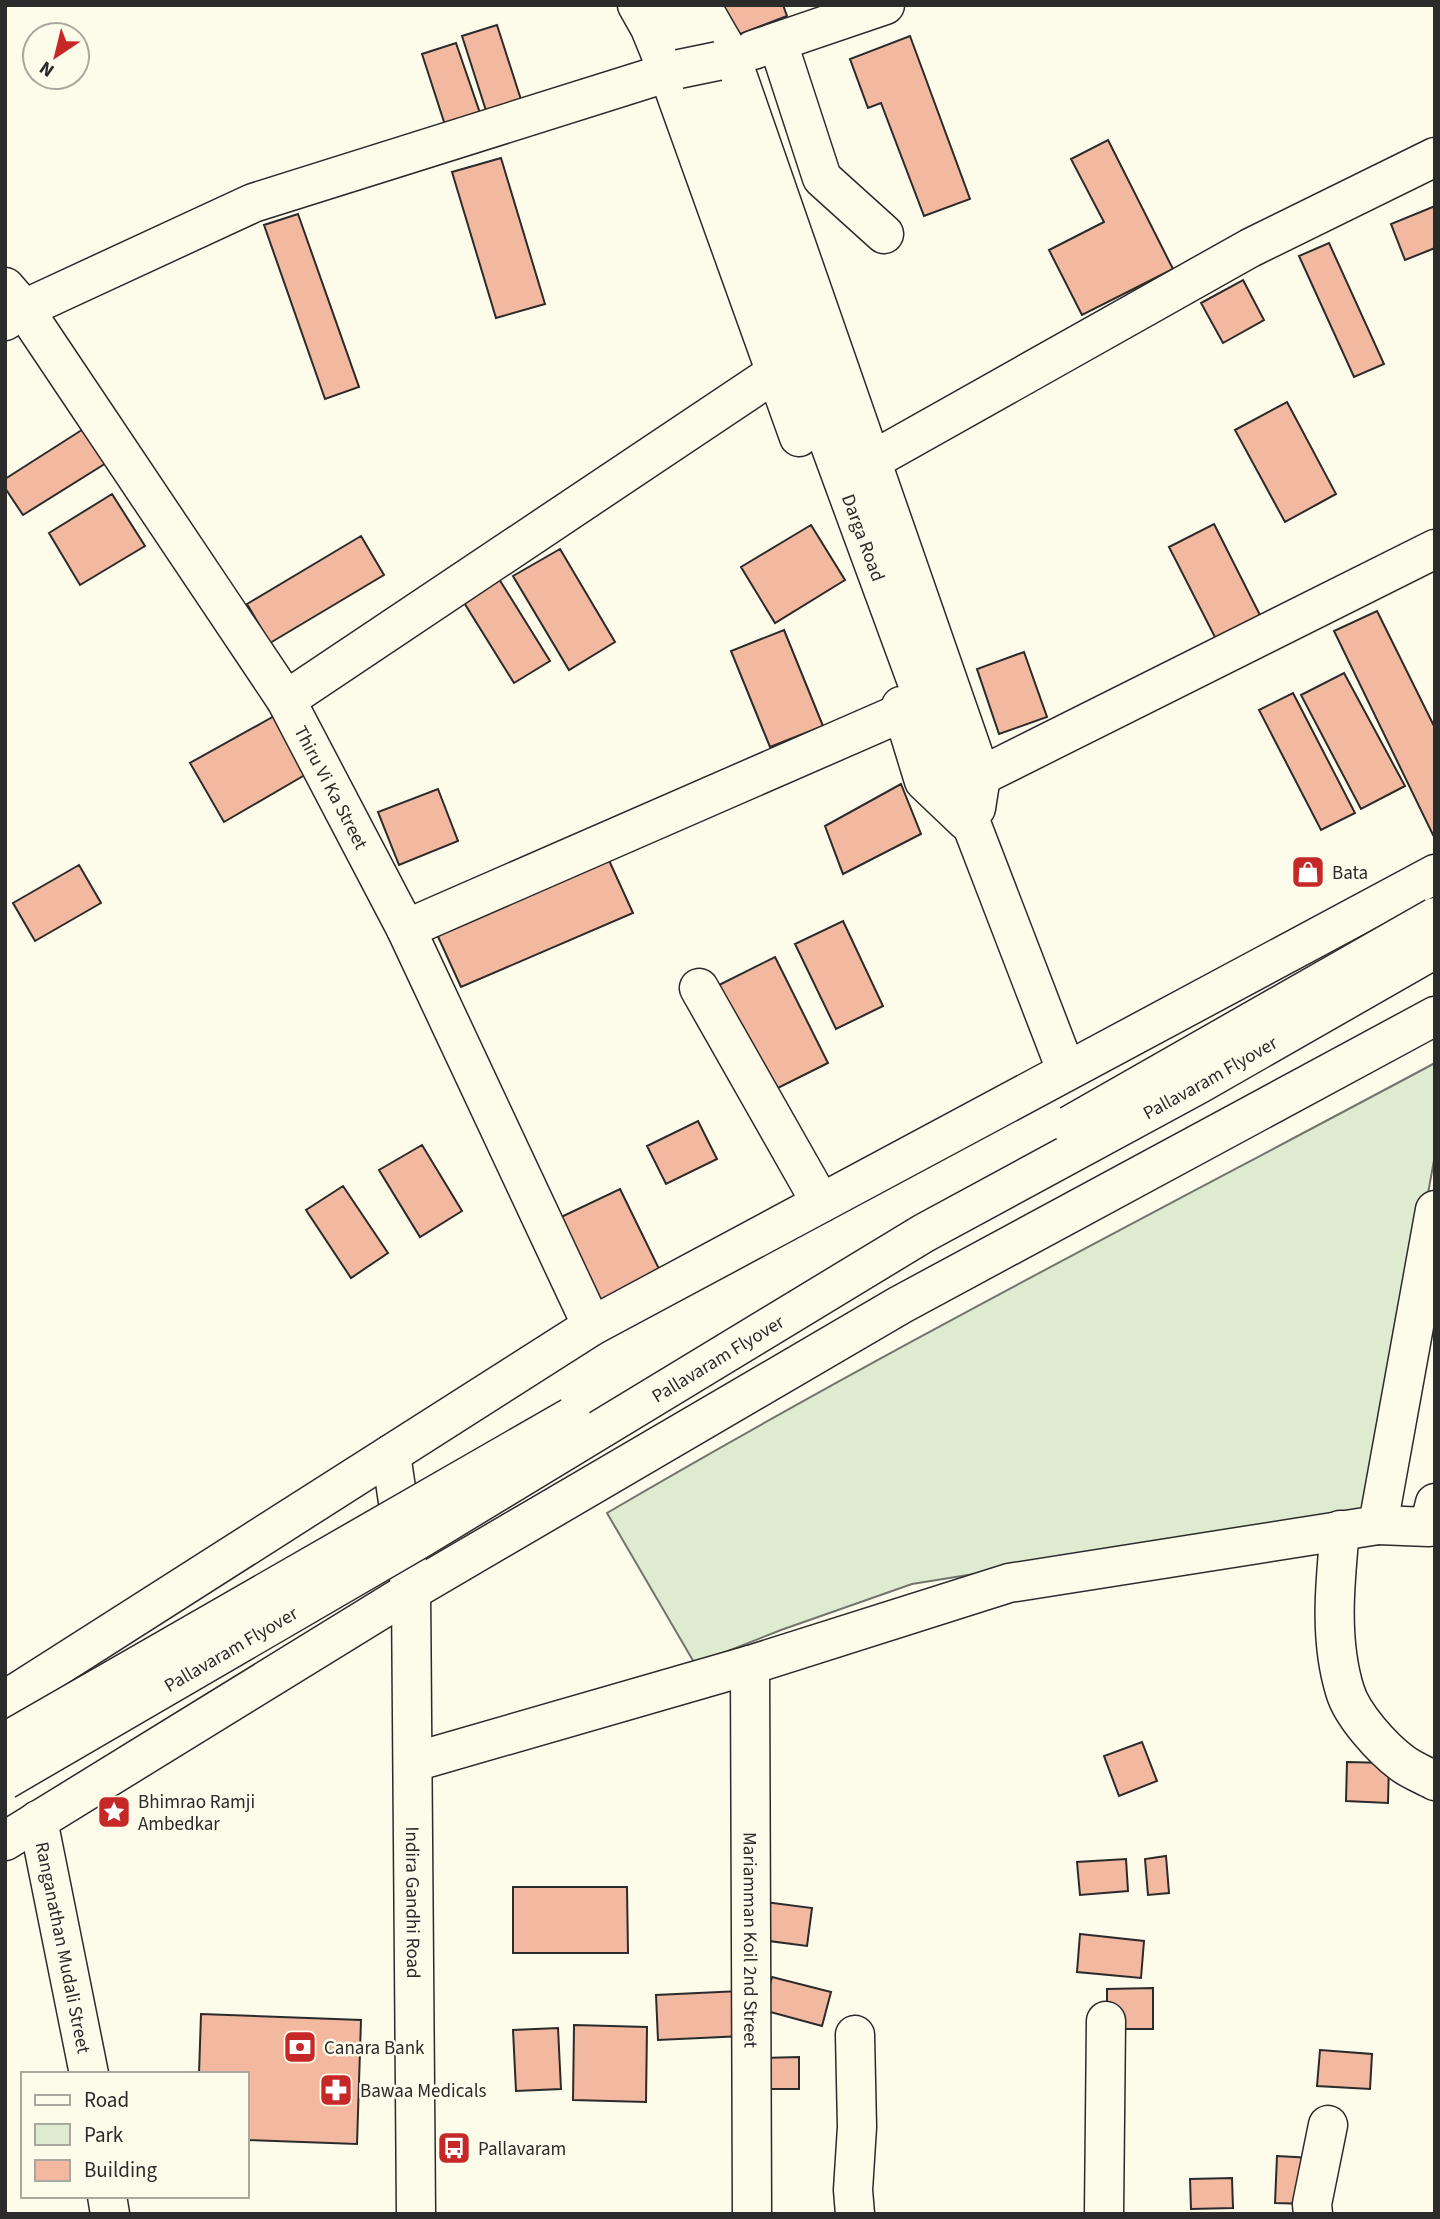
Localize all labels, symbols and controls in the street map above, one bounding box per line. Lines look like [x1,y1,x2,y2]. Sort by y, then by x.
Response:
north arrow [21,21,91,91]
text: N [34,54,60,83]
street label: Darga Road [834,491,891,585]
street label: Thiru Vi Ka Street [287,721,374,855]
shop icon: Bata [1289,853,1327,891]
place label: Bata [1332,860,1368,887]
street label: Pallavaram Flyover [1138,1030,1283,1127]
street label: Pallavaram Flyover [647,1309,790,1410]
street label: Pallavaram Flyover [160,1600,303,1700]
place label: Bhimrao Ramji Ambedkar [138,1789,255,1838]
place icon: Bhimrao Ramji Ambedkar [95,1793,133,1831]
street label: Indira Gandhi Road [398,1826,426,1979]
street label: Mariamman Koil 2nd Street [736,1832,763,2049]
street label: Ranganathan Mudali Street [28,1840,97,2056]
bank icon: Canara Bank [281,2028,319,2066]
place label: Canara Bank [324,2035,425,2062]
pharmacy icon: Bawaa Medicals [317,2071,355,2109]
legend [21,2072,248,2198]
place label: Bawaa Medicals [360,2078,487,2105]
text: Road [84,2085,129,2115]
text: Park [84,2120,124,2150]
bus stop icon: Pallavaram [435,2129,473,2167]
place label: Pallavaram [478,2136,566,2163]
text: Building [84,2155,158,2185]

